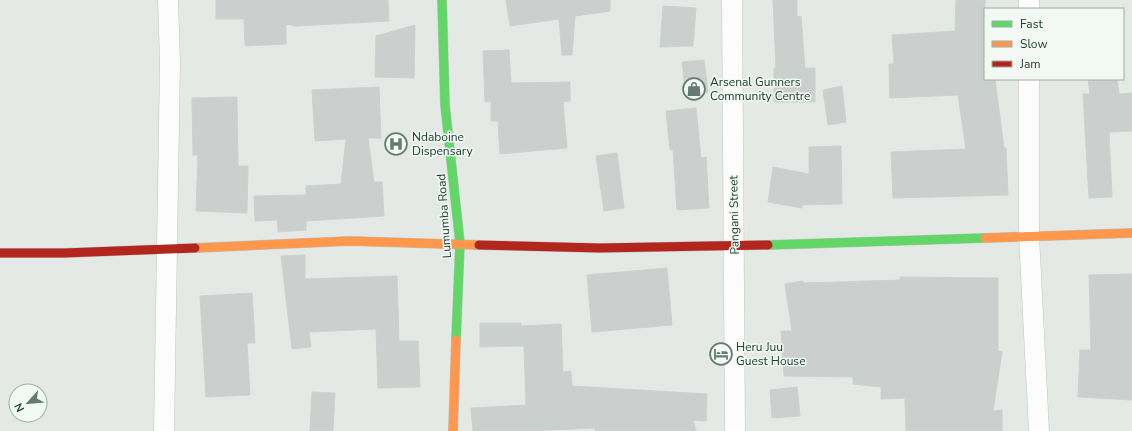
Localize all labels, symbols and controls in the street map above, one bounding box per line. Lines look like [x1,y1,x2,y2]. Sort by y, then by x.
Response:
legend [984,8,1124,80]
text: Fast [1020,16,1043,32]
text: Slow [1020,36,1048,52]
text: Jam [1019,56,1041,72]
place label: Arsenal Gunners Community Centre [710,74,810,104]
shop icon: Arsenal Gunners Community Centre [681,76,707,102]
place label: Ndaboine Dispensary [412,129,473,159]
hospital icon: Ndaboine Dispensary [383,131,409,157]
street label: Lumumba Road [433,173,455,259]
street label: Pangani Street [725,174,743,255]
place label: Heru Juu Guest House [736,339,806,369]
hotel icon: Heru Juu Guest House [708,341,734,367]
north arrow [8,383,48,423]
text: N [11,400,28,414]

